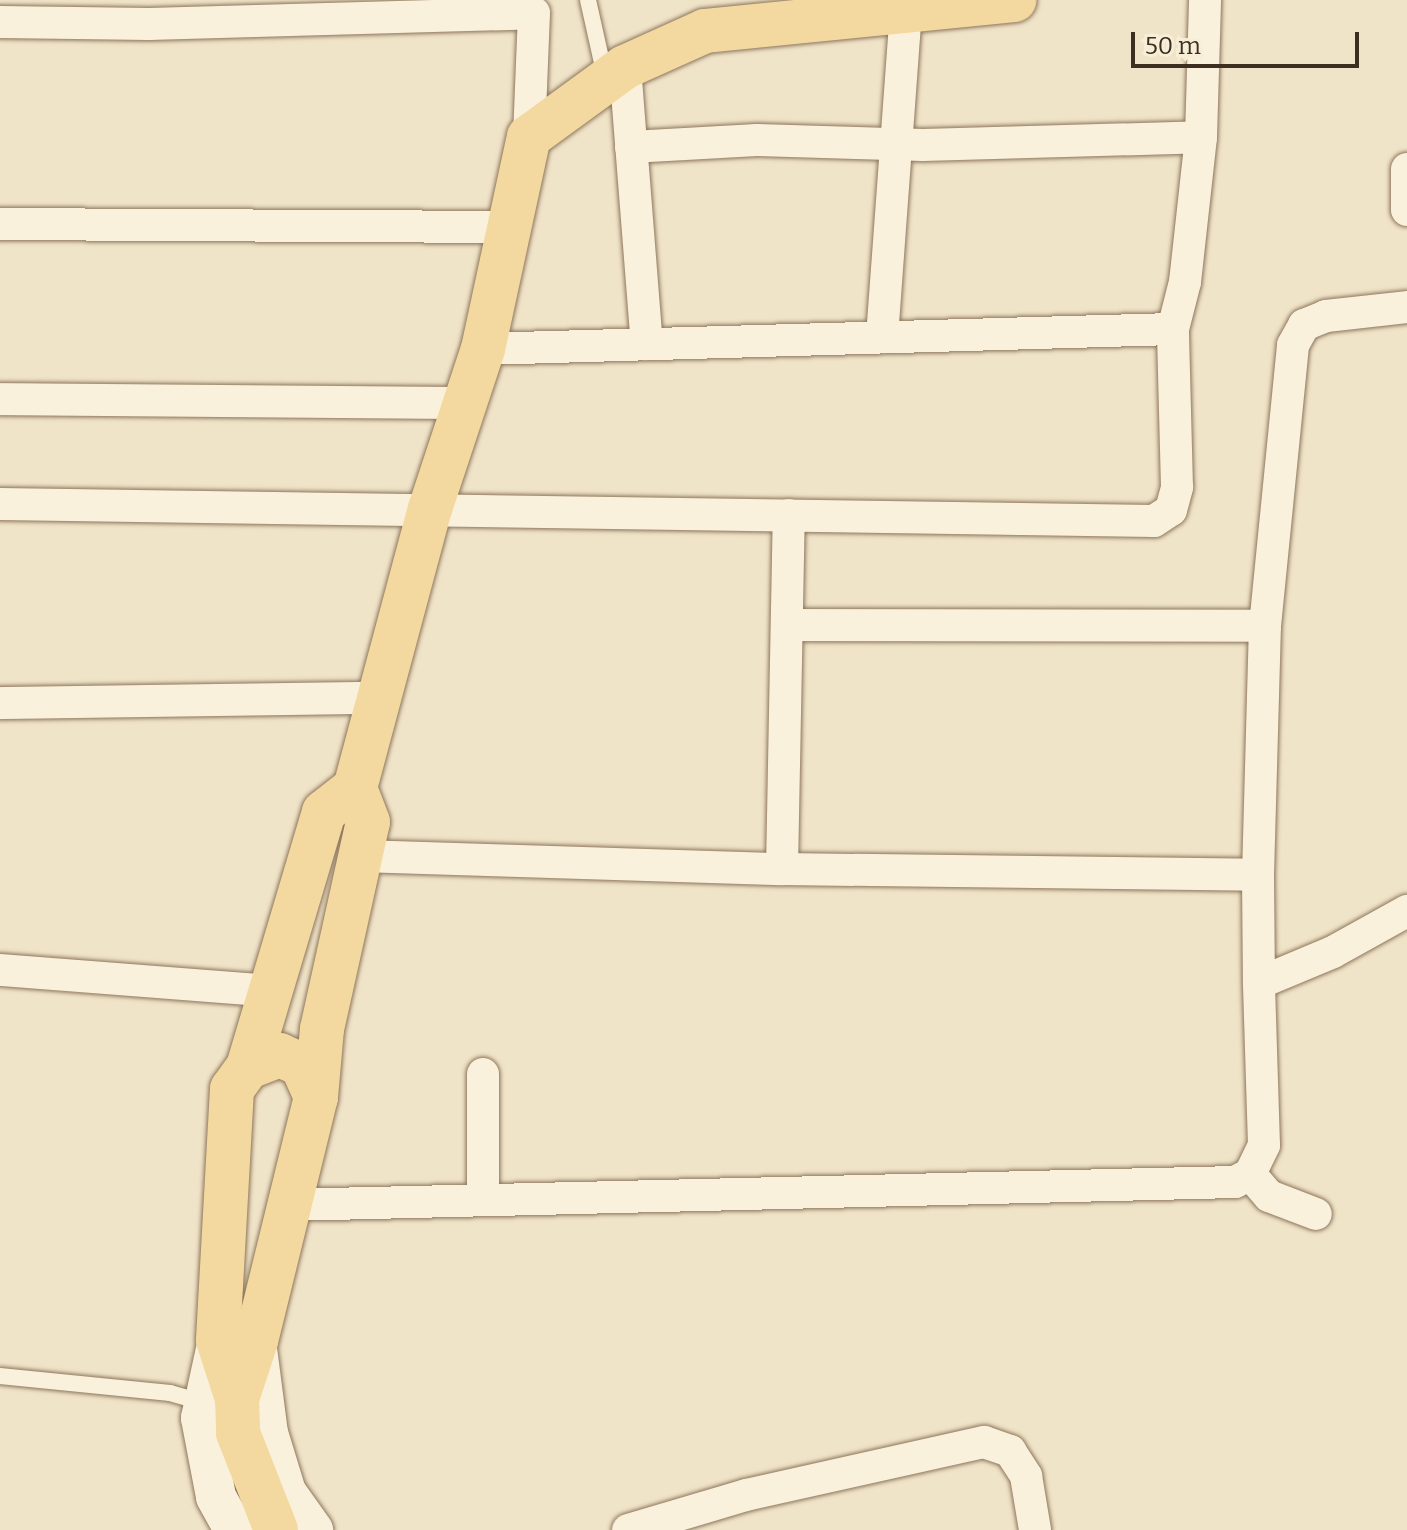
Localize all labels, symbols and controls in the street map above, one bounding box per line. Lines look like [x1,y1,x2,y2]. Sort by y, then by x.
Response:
scale bar [1135,16,1363,66]
text: 50 m [1145,32,1201,60]

